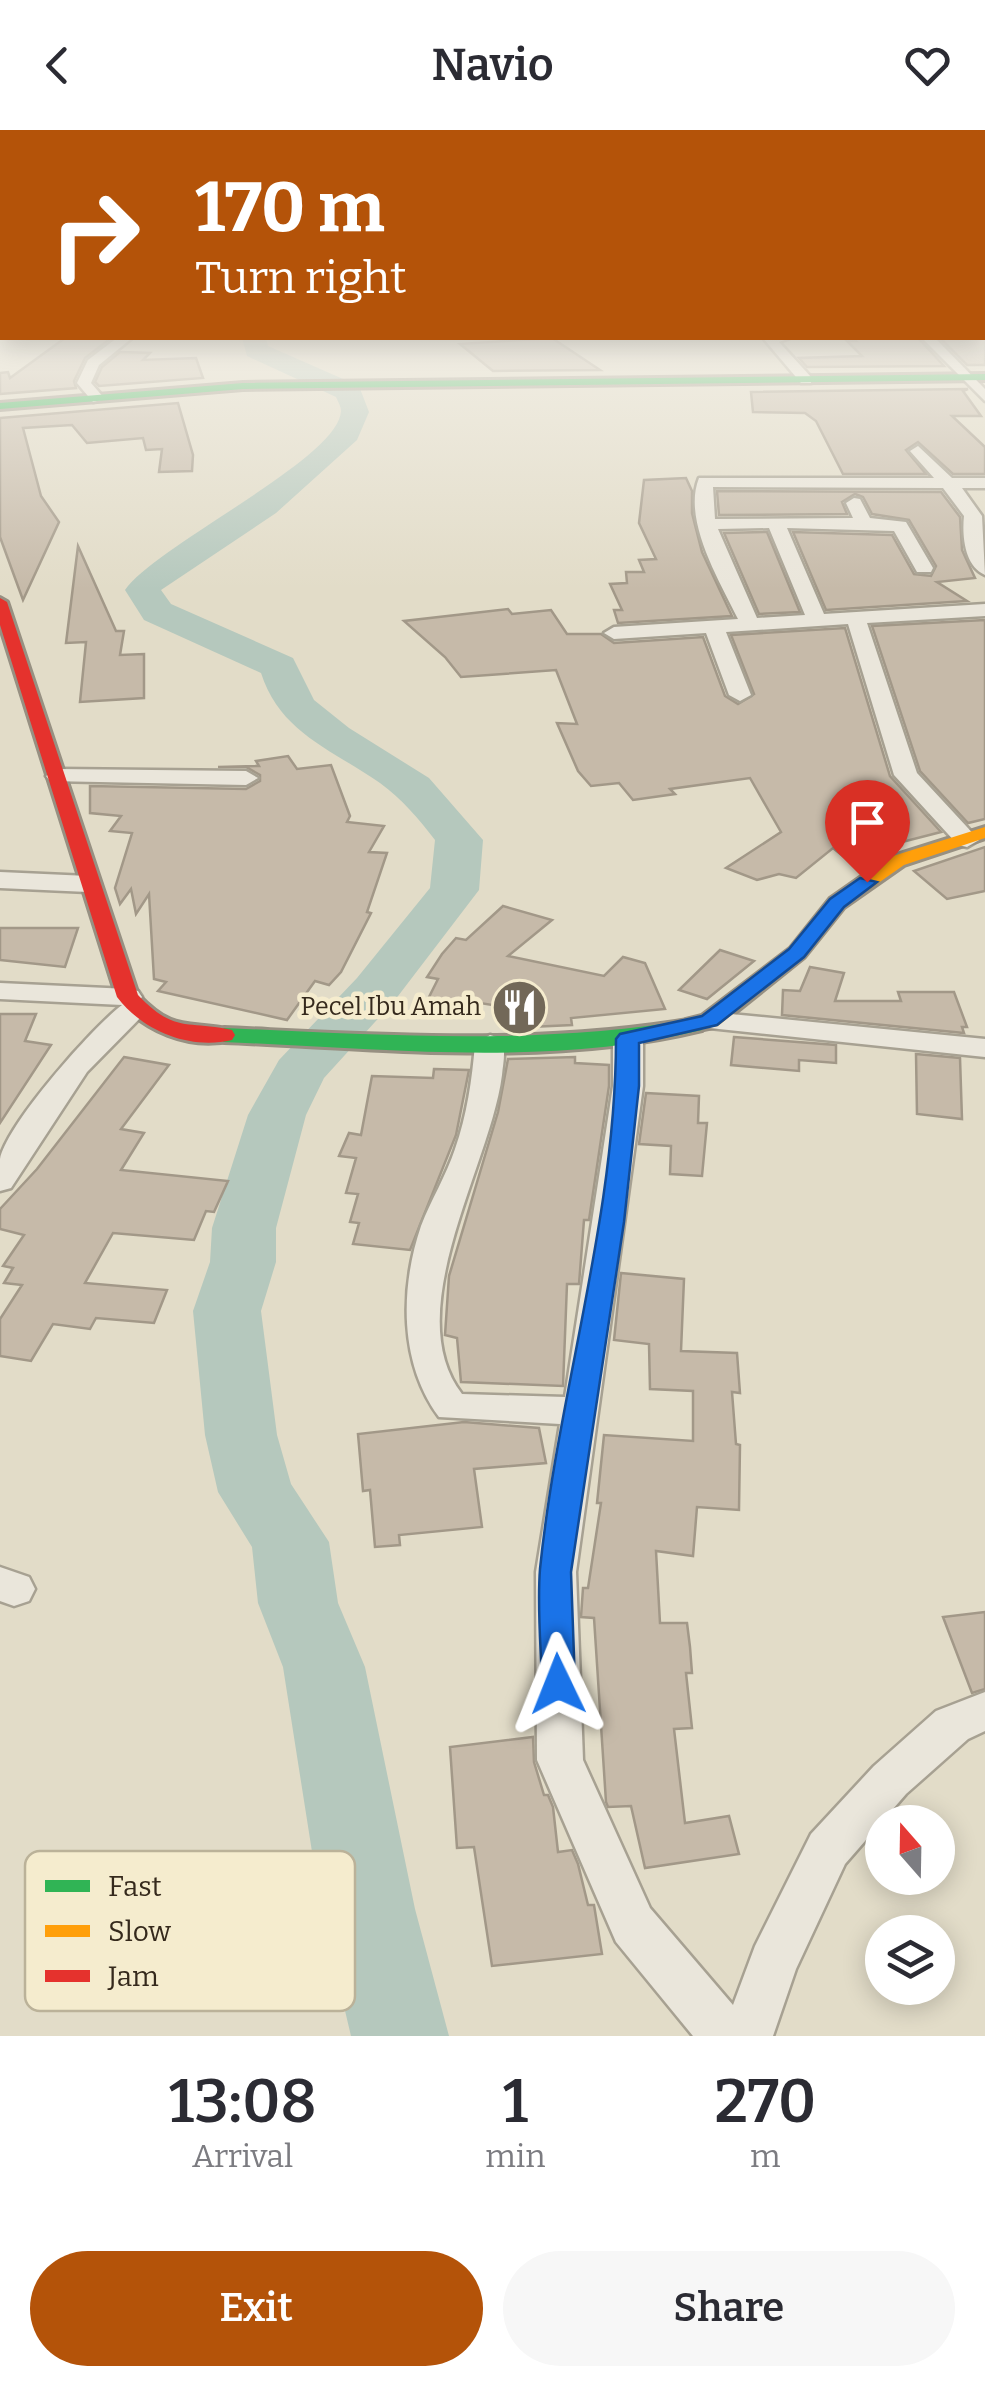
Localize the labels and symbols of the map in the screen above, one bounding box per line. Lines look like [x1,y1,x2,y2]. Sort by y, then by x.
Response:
pin [825,780,910,883]
restaurant icon: Pecel Ibu Amah [490,977,550,1037]
place label: Pecel Ibu Amah [301,992,481,1022]
position arrow [506,1632,610,1736]
north arrow [865,1805,955,1895]
legend [25,1851,355,2011]
text: Fast [108,1870,162,1903]
text: Slow [108,1915,171,1948]
text: Jam [107,1960,159,1993]

